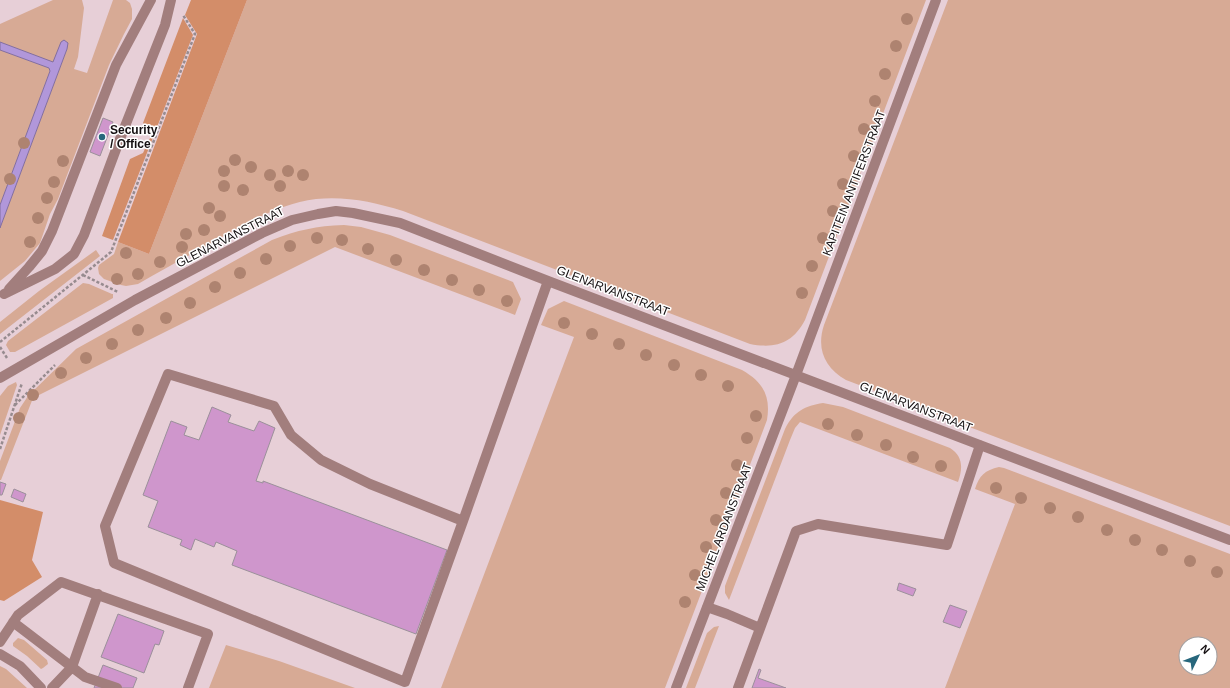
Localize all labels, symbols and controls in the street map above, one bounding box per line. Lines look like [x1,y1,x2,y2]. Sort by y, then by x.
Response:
street label: KAPITEIN ANTIFERSTRAAT [820,107,889,258]
place label: Security / Office [110,123,158,151]
marker: Security / Office [97,132,107,142]
street label: GLENARVANSTRAAT [174,203,287,270]
street label: GLENARVANSTRAAT [555,263,672,319]
street label: GLENARVANSTRAAT [858,379,975,435]
street label: MICHEL ARDANSTRAAT [693,460,755,593]
north arrow [1178,636,1218,676]
text: N [1198,642,1212,656]

